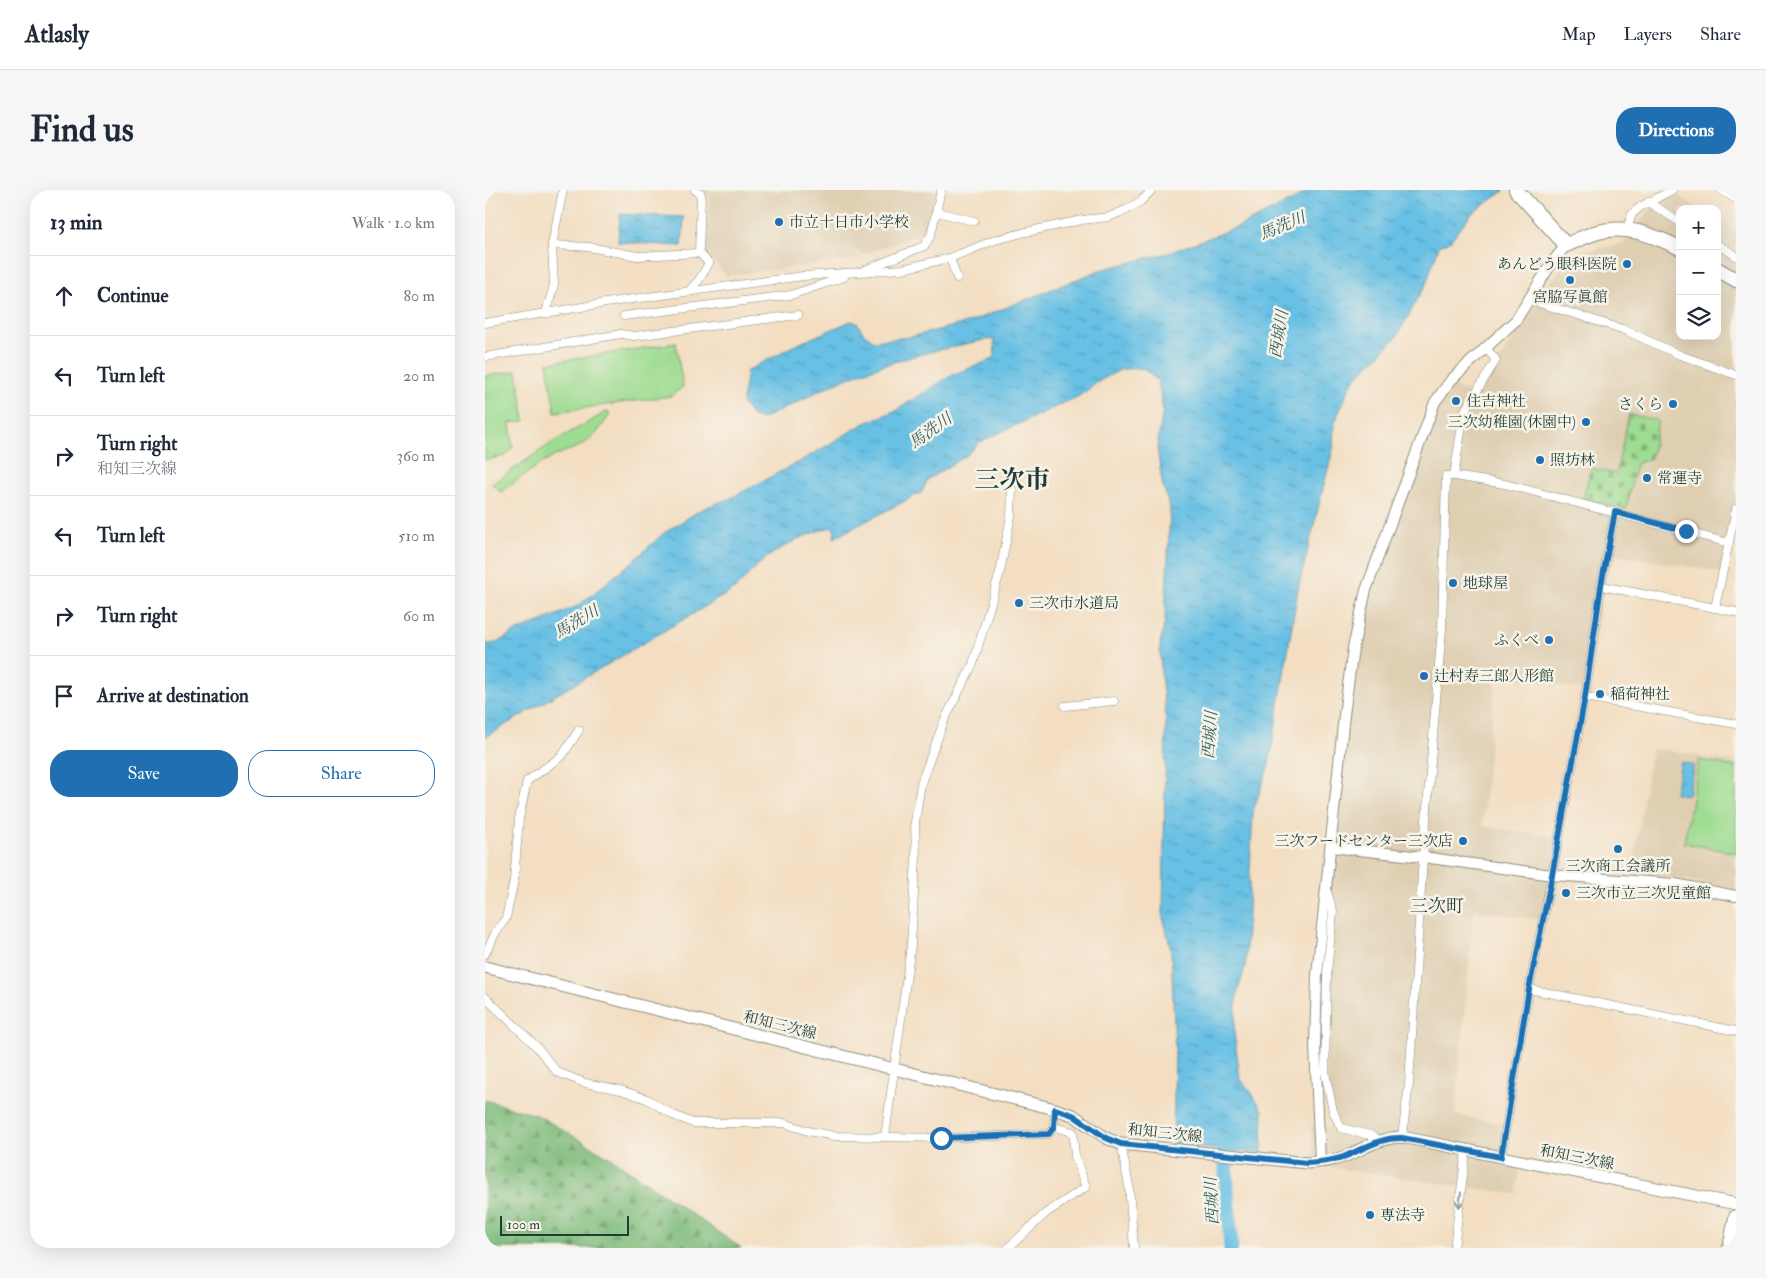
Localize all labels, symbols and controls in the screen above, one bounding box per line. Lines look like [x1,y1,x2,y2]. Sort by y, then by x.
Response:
text: Atlasly [25,19,89,50]
text: Map [1562,23,1596,46]
text: Layers [1624,23,1672,46]
text: Share [1700,23,1741,46]
button: Directions [1616,107,1736,154]
text: Find us [30,108,134,152]
map controls [1676,205,1721,340]
button: + [1676,205,1721,250]
water label: 馬洗川 [1256,207,1310,245]
text: 13 min [50,209,103,236]
text: Walk · 1.0 km [351,213,435,233]
place label: 市立十日市小学校 [789,213,909,232]
marker: 市立十日市小学校 [773,216,785,228]
button: − [1676,250,1721,295]
place label: あんどう眼科医院 [1497,255,1617,274]
marker: あんどう眼科医院 [1621,258,1633,270]
marker: 宮脇写眞館 [1564,274,1576,286]
icon: ahead [50,282,78,310]
text: Continue [97,284,168,308]
text: 80 m [404,286,435,306]
place label: 宮脇写眞館 [1532,288,1608,307]
button: layers [1676,295,1721,340]
water label: 西城川 [1265,307,1293,359]
icon: left [50,362,78,390]
text: Turn left [97,364,165,388]
text: 20 m [403,366,435,386]
place label: 住吉神社 [1466,392,1526,411]
marker: 住吉神社 [1450,395,1462,407]
place label: さくら [1618,395,1663,414]
marker: さくら [1667,398,1679,410]
water label: 馬洗川 [905,407,957,453]
place label: 三次幼稚園(休園中) [1448,413,1576,432]
marker: 三次幼稚園(休園中) [1580,416,1592,428]
text: Turn right [97,432,177,456]
icon: right [50,442,78,470]
text: 360 m [397,446,435,466]
place label: 照坊林 [1550,451,1595,470]
marker: 照坊林 [1534,454,1546,466]
text: 和知三次線 [97,459,177,479]
district label: 三次市 [974,465,1050,496]
place label: 常運寺 [1657,469,1702,488]
marker: 常運寺 [1641,472,1653,484]
route end [1675,520,1698,543]
icon: left [50,522,78,550]
text: Turn left [97,524,165,548]
text: 510 m [398,526,435,546]
place label: 地球屋 [1463,574,1508,593]
marker: 地球屋 [1447,577,1459,589]
place label: 三次市水道局 [1029,594,1119,613]
marker: 三次市水道局 [1013,597,1025,609]
water label: 馬洗川 [551,600,604,643]
icon: right [50,602,78,630]
text: Turn right [97,604,177,628]
text: 60 m [403,606,435,626]
place label: ふくべ [1494,631,1539,650]
marker: ふくべ [1543,634,1555,646]
place label: 辻村寿三郎人形館 [1434,667,1554,686]
marker: 辻村寿三郎人形館 [1418,670,1430,682]
icon: arrive [50,682,78,710]
text: Arrive at destination [97,684,249,708]
place label: 稲荷神社 [1610,685,1670,704]
marker: 稲荷神社 [1594,688,1606,700]
water label: 西城川 [1198,708,1222,760]
button: Save [50,750,238,797]
button: Share [248,750,435,797]
place label: 三次フードセンター三次店 [1274,832,1453,851]
marker: 三次フードセンター三次店 [1457,835,1469,847]
marker: 三次商工会議所 [1612,843,1624,855]
place label: 三次商工会議所 [1565,857,1671,876]
place label: 三次市立三次児童館 [1576,884,1711,903]
marker: 三次市立三次児童館 [1560,887,1572,899]
district label: 三次町 [1410,895,1464,918]
street label: 和知三次線 [741,1007,819,1044]
street label: 和知三次線 [1127,1120,1203,1147]
route start [930,1127,953,1150]
street label: 和知三次線 [1538,1141,1616,1174]
water label: 西城川 [1201,1174,1223,1225]
one-way arrow [1455,1191,1465,1207]
place label: 専法寺 [1380,1206,1425,1225]
marker: 専法寺 [1364,1209,1376,1221]
scale bar [500,1213,629,1236]
text: 100 m [507,1216,540,1233]

